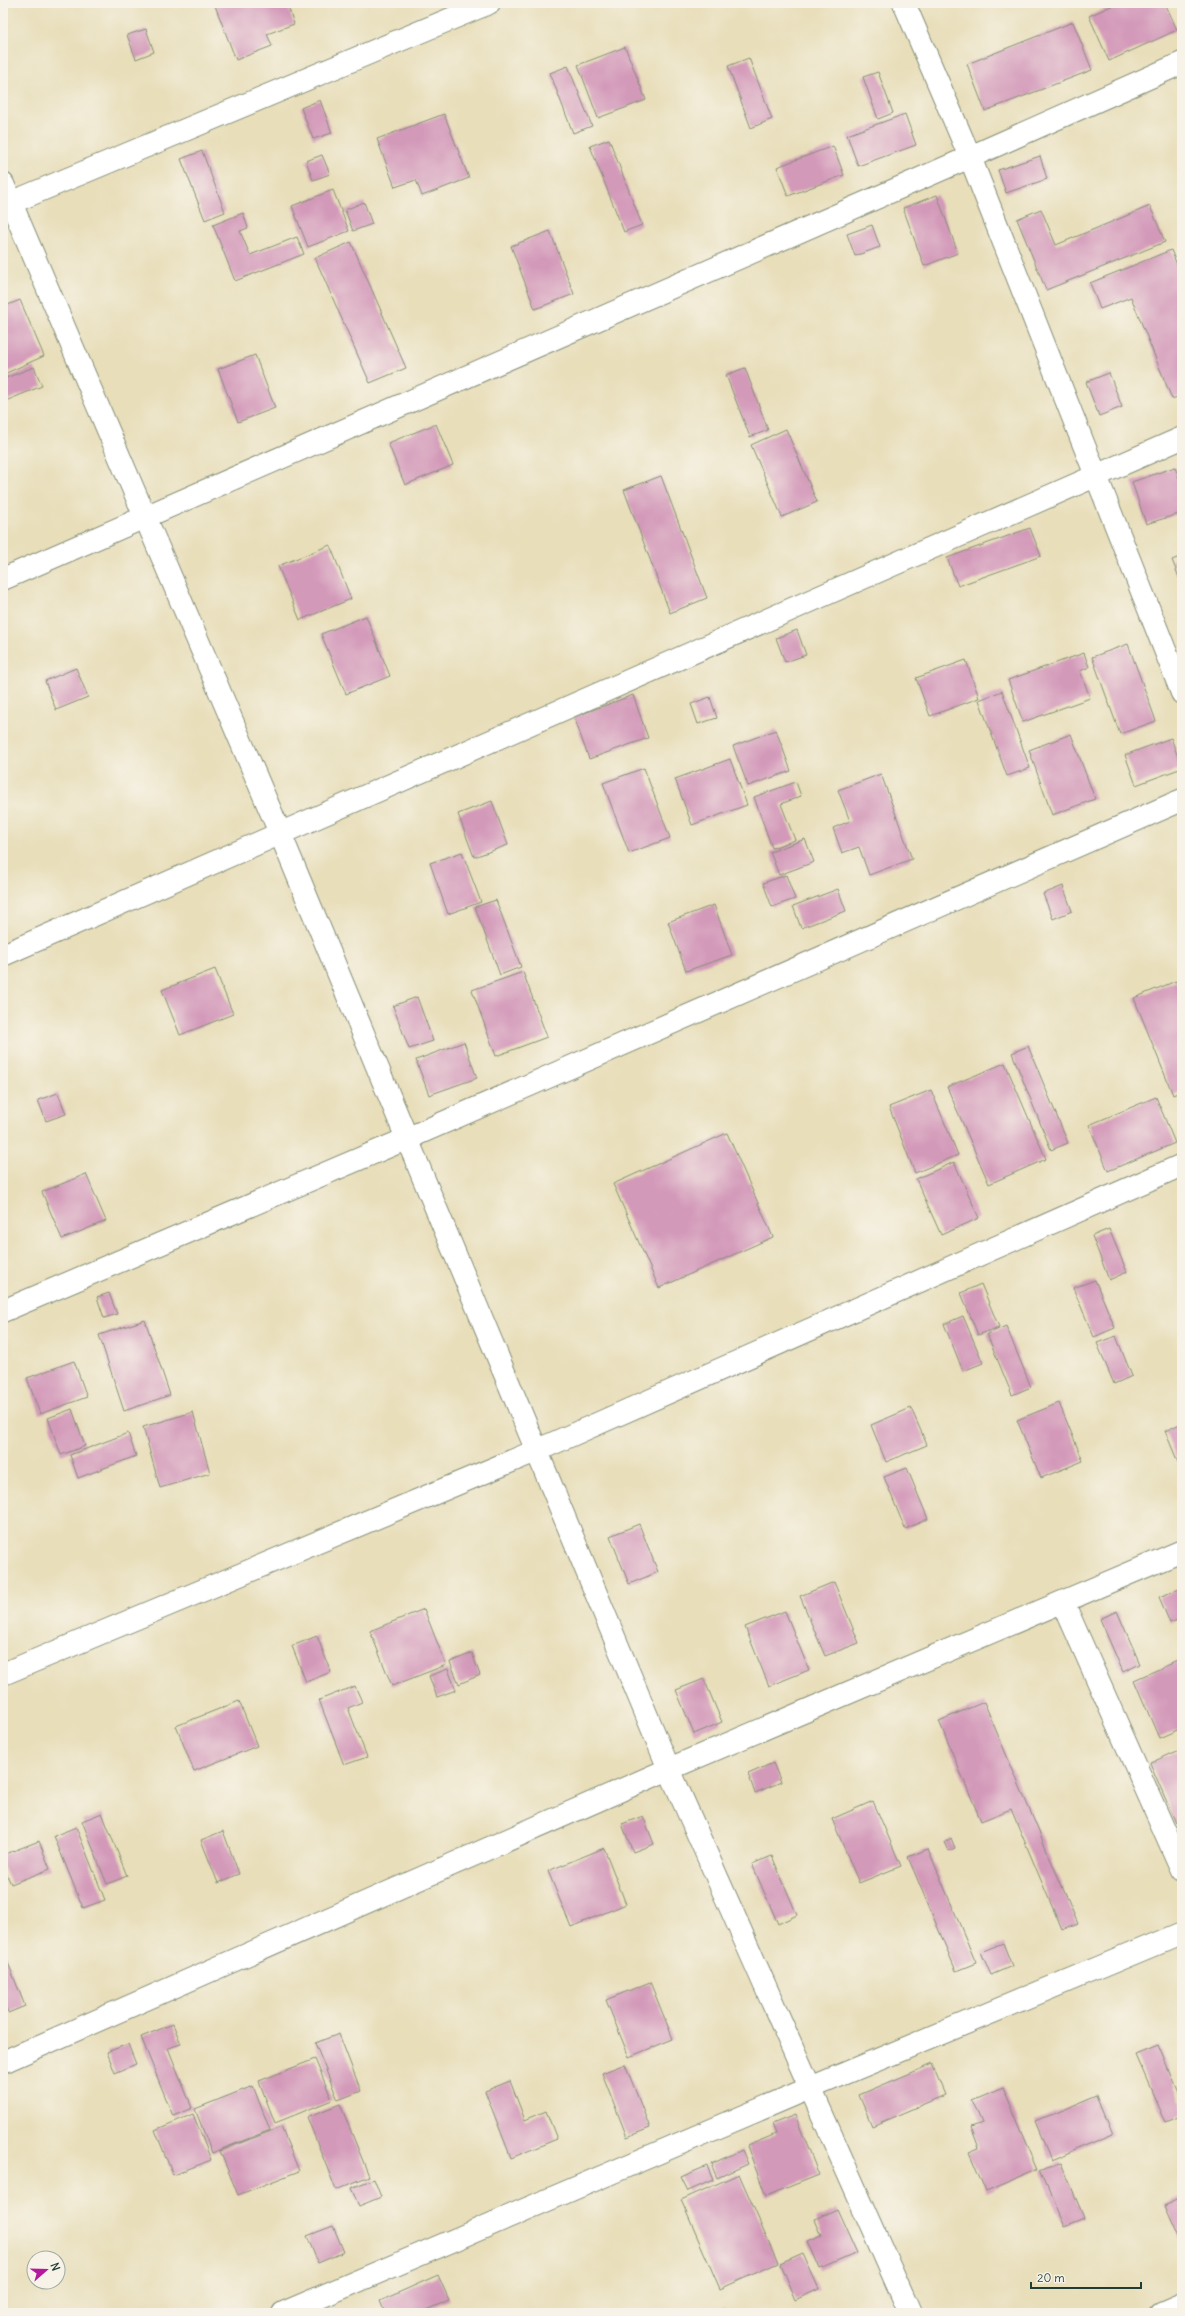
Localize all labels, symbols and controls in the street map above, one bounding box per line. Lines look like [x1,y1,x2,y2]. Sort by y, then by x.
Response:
north arrow [26,2250,66,2290]
text: N [48,2261,63,2273]
scale bar [1031,2264,1141,2290]
text: 20 m [1037,2270,1065,2285]

